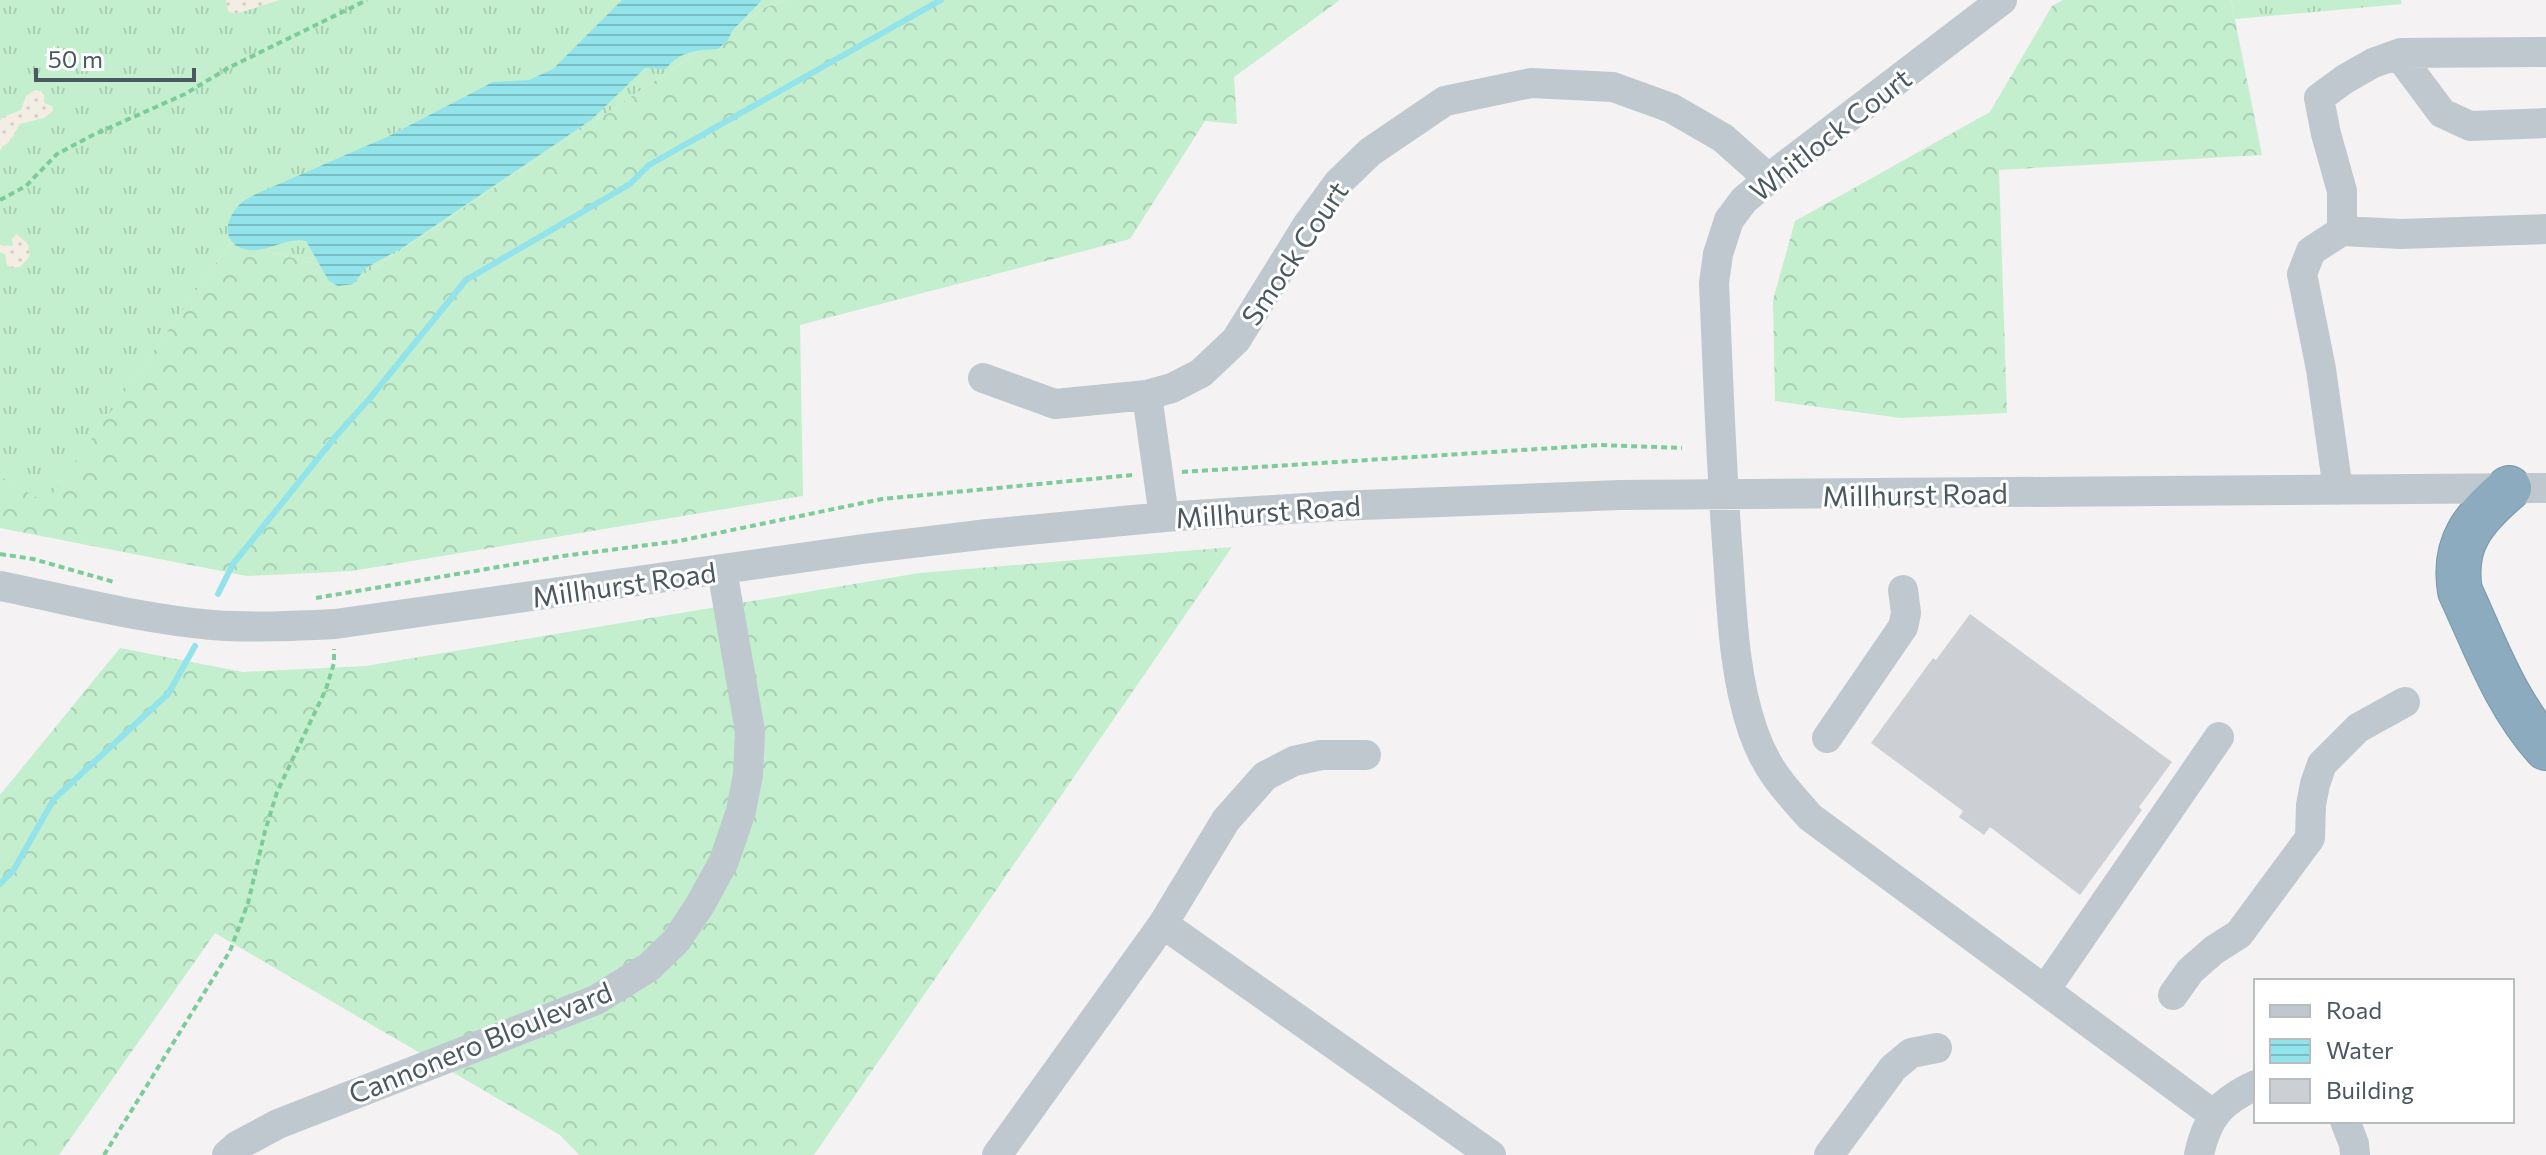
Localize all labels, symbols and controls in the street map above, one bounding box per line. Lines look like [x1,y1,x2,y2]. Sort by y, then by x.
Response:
scale bar [36,32,194,82]
text: 50 m [48,44,103,73]
street label: Whitlock Court [1742,60,1918,208]
street label: Smock Court [1233,175,1355,331]
street label: Millhurst Road [1822,475,2008,513]
street label: Millhurst Road [1174,488,1362,534]
street label: Millhurst Road [530,554,718,614]
street label: Cannonero Bloulevard [343,974,617,1110]
legend [2254,979,2514,1123]
text: Road [2326,995,2382,1024]
text: Water [2326,1035,2394,1064]
text: Building [2326,1075,2414,1104]

